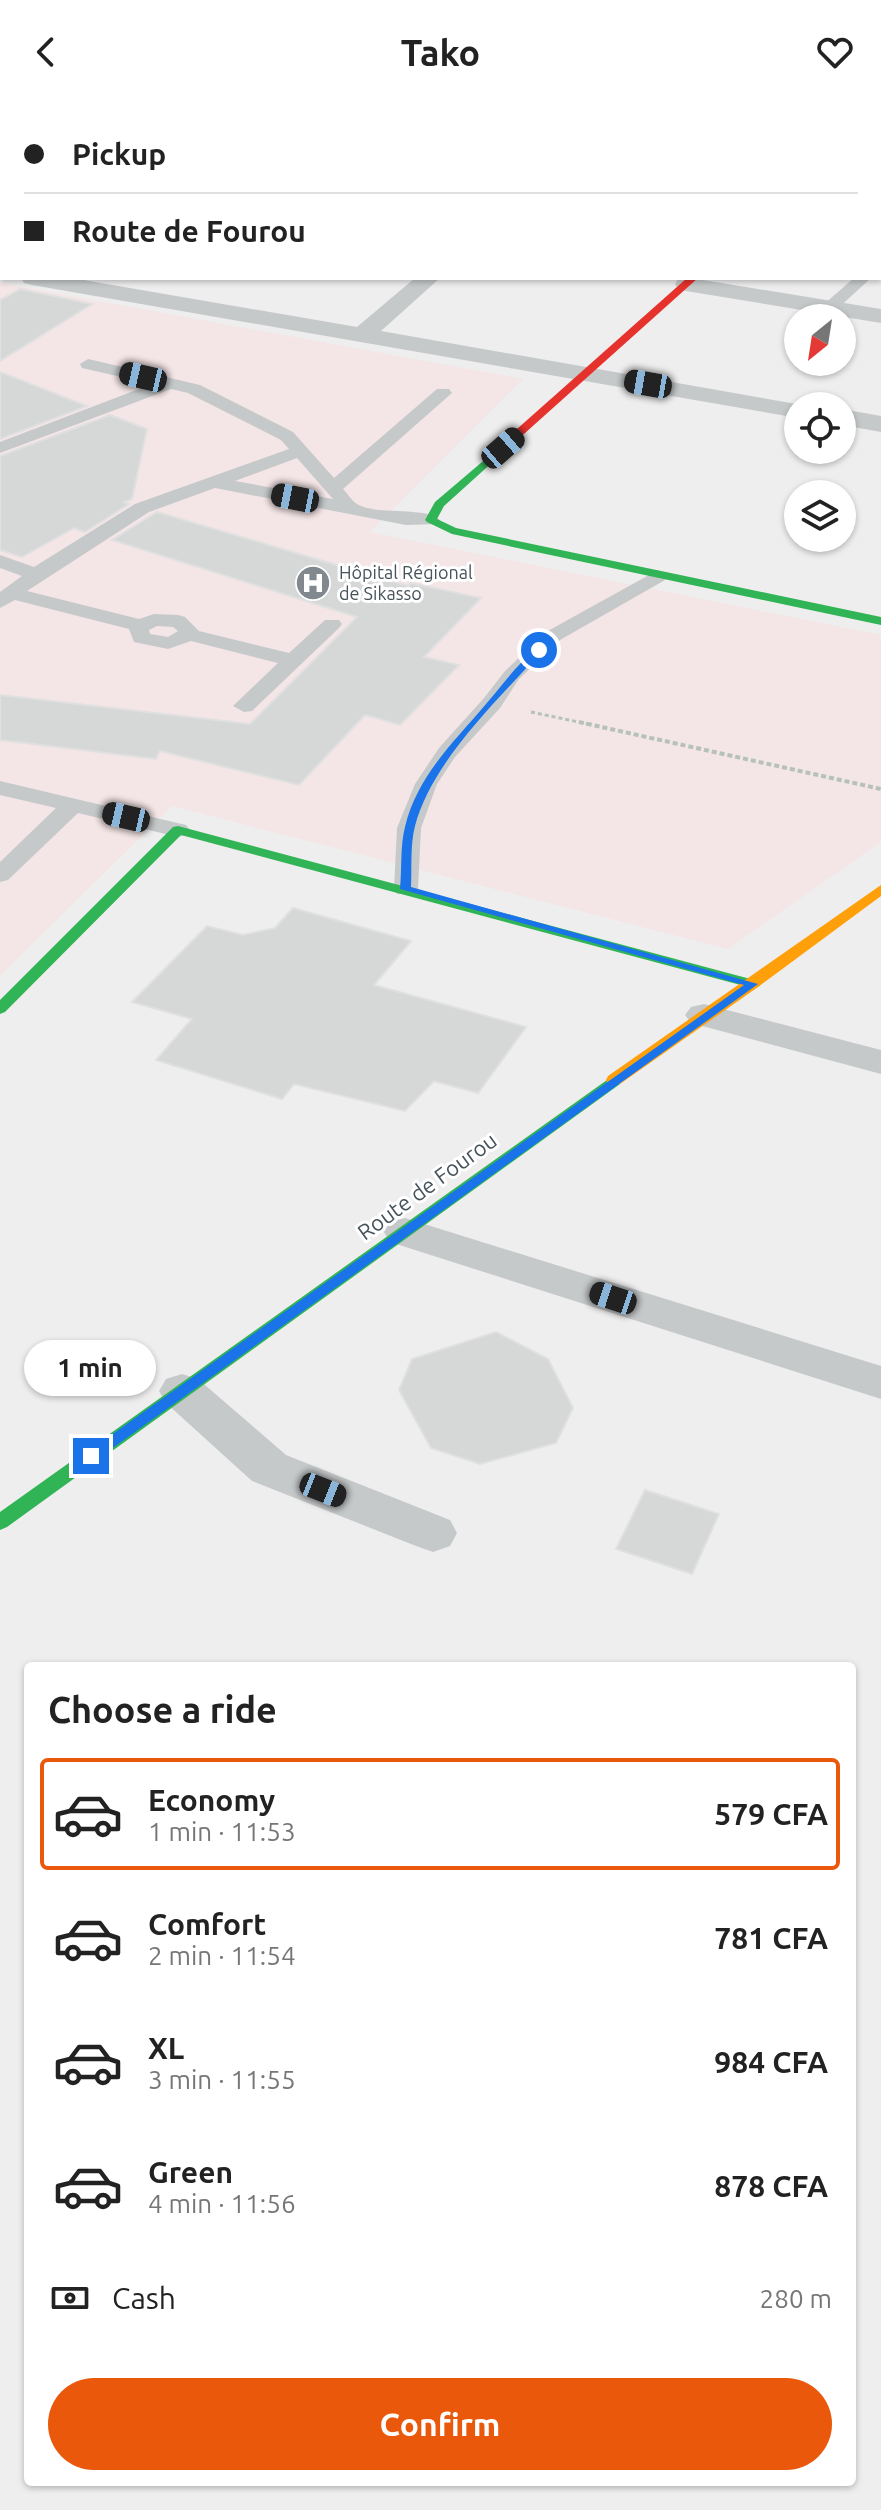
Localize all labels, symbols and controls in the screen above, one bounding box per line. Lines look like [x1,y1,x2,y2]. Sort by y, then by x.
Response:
icon: back [24,30,68,74]
icon: heart [813,30,857,74]
text: Tako [401,32,480,73]
text: Pickup [72,137,166,171]
text: Route de Fourou [72,214,306,248]
north arrow [784,304,856,376]
map controls [784,304,856,552]
car [117,360,169,394]
car [622,368,674,400]
button: locate [784,392,856,464]
car [477,423,529,473]
button: layers [784,480,856,552]
car [269,482,321,514]
place label: Hôpital Régional de Sikasso [339,562,473,603]
hospital icon: Hôpital Régional de Sikasso [294,564,332,602]
route start [521,632,557,668]
car [100,800,152,834]
street label: Route de Fourou [352,1127,501,1244]
car [586,1279,640,1317]
callout: 1 min [25,1340,157,1396]
text: 1 min [57,1353,123,1382]
route end [73,1438,109,1474]
car [296,1470,350,1510]
text: Choose a ride [48,1689,277,1730]
icon: car [52,1778,124,1850]
text: Economy [148,1783,275,1817]
text: 579 CFA [714,1797,828,1831]
text: 1 min · 11:53 [148,1817,296,1846]
icon: car [52,1902,124,1974]
text: Comfort [148,1907,266,1941]
text: 781 CFA [714,1921,828,1955]
text: 2 min · 11:54 [148,1941,296,1970]
icon: car [52,2026,124,2098]
text: XL [148,2031,184,2065]
text: 984 CFA [714,2045,828,2079]
text: 3 min · 11:55 [148,2065,296,2094]
icon: car [52,2150,124,2222]
text: Green [148,2155,233,2189]
text: 878 CFA [714,2169,828,2203]
text: 4 min · 11:56 [148,2189,296,2218]
icon: cash [48,2276,92,2320]
text: Cash [112,2281,176,2315]
text: 280 m [760,2284,832,2313]
button: Confirm [48,2378,832,2470]

